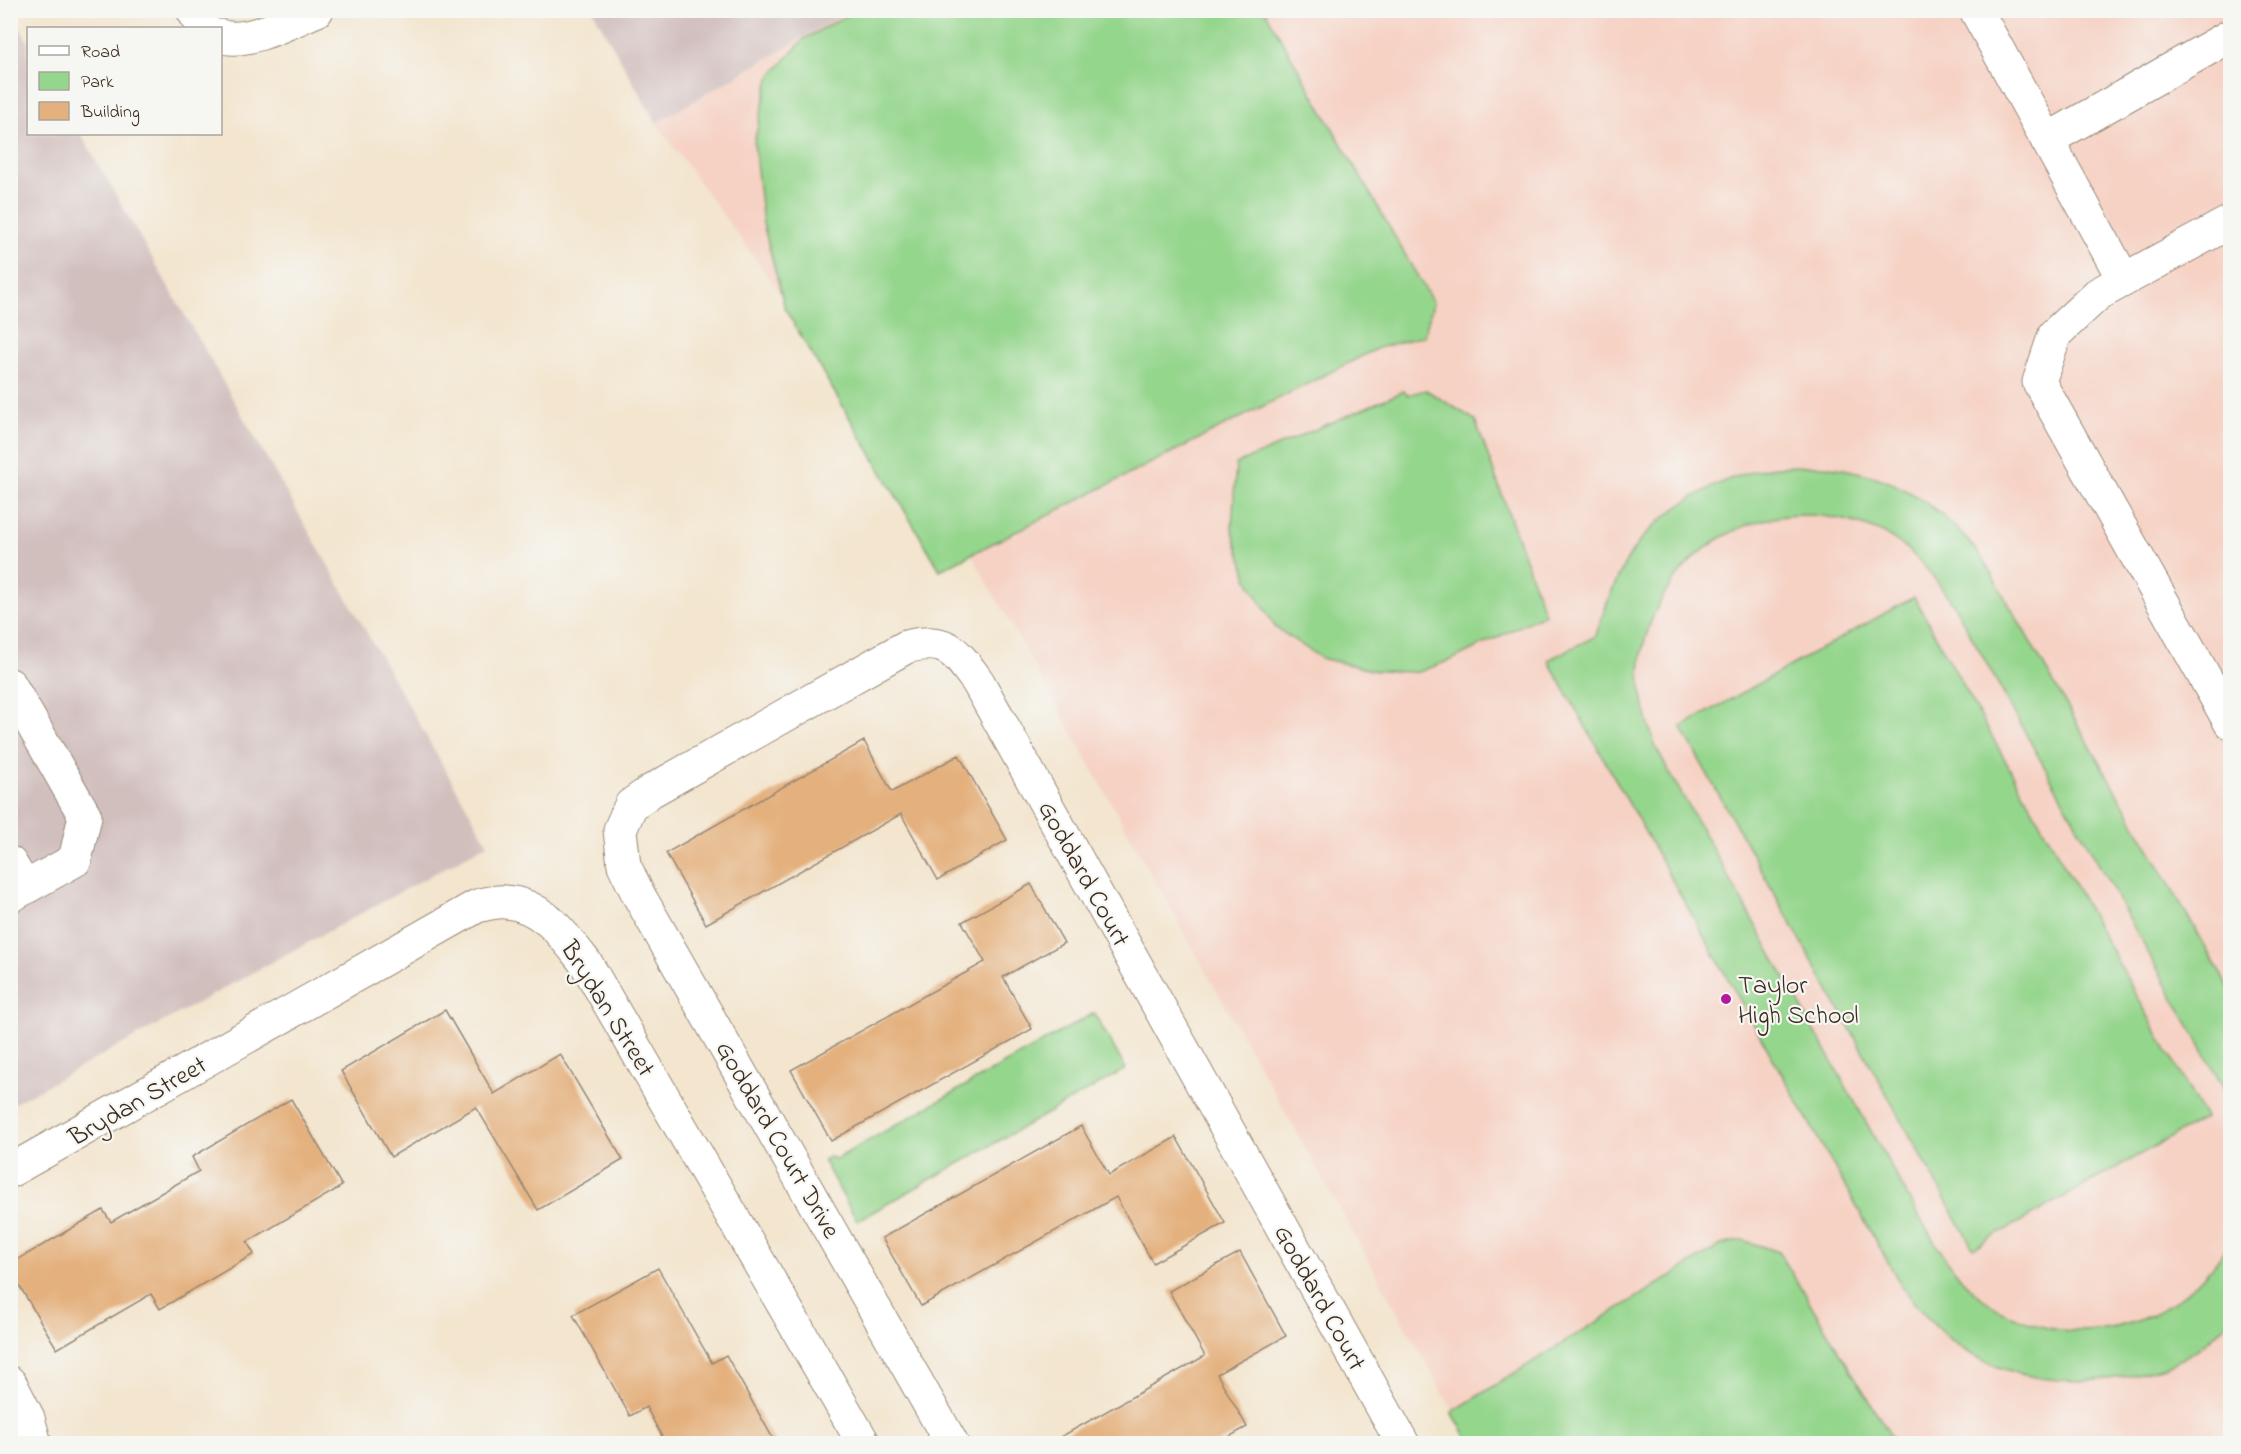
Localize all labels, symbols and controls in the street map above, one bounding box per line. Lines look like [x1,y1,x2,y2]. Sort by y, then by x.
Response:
legend [27,27,222,135]
text: Road [81,40,120,66]
text: Park [81,70,114,96]
text: Building [80,100,140,127]
street label: Goddard Court [1027,795,1138,955]
street label: Brydan Street [549,933,664,1085]
place label: Taylor High School [1738,968,1859,1036]
marker: Taylor High School [1719,992,1733,1006]
street label: Goddard Court Drive [704,1035,849,1247]
street label: Brydan Street [61,1047,215,1158]
street label: Goddard Court [1263,1219,1374,1379]

